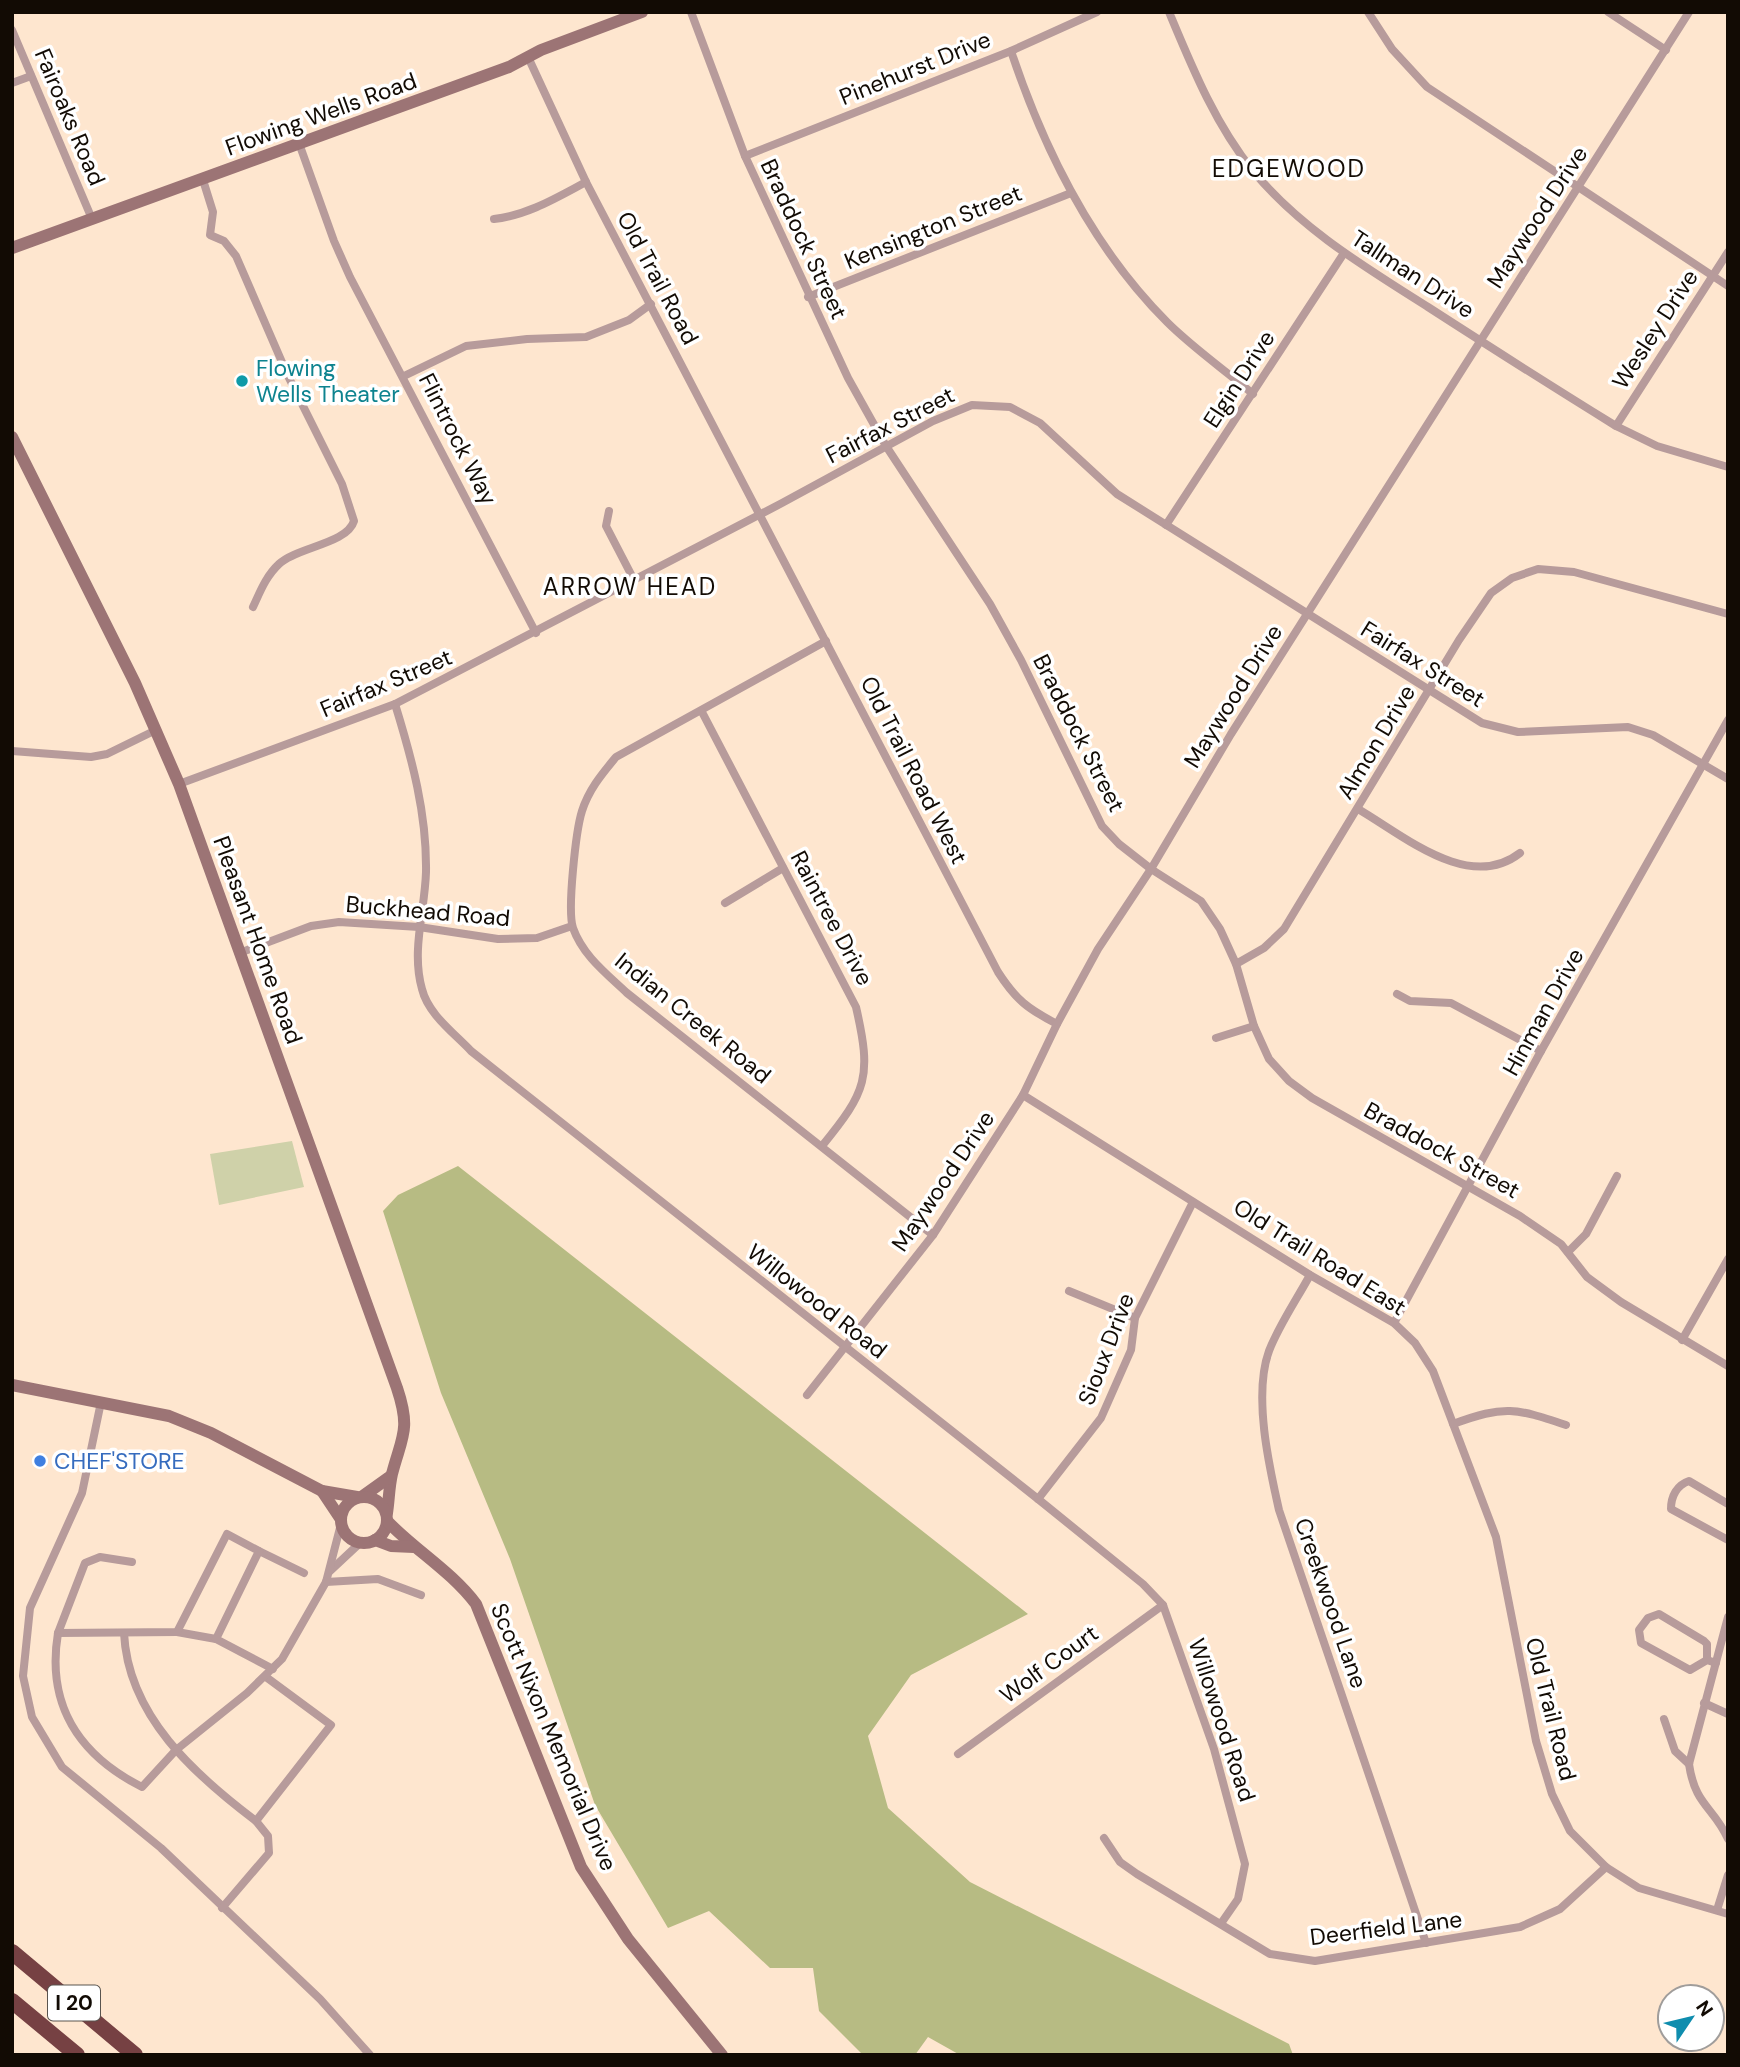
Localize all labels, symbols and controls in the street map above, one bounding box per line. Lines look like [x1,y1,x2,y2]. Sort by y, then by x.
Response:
street label: Pinehurst Drive [835,24,995,112]
street label: Fairoaks Road [28,44,112,190]
street label: Flowing Wells Road [221,65,421,163]
street label: Maywood Drive [1480,140,1594,294]
district label: EDGEWOOD [1212,153,1366,184]
street label: Braddock Street [754,154,854,324]
street label: Kensington Street [840,178,1026,276]
street label: Old Trail Road [610,206,706,350]
street label: Tallman Drive [1346,223,1480,325]
street label: Wesley Drive [1605,263,1705,395]
street label: Elgin Drive [1196,325,1282,433]
place label: Flowing Wells Theater [256,353,400,409]
street label: Flintrock Way [412,368,504,510]
marker: Flowing Wells Theater [234,373,250,389]
street label: Fairfax Street [821,380,959,470]
district label: ARROW HEAD [543,571,717,602]
street label: Fairfax Street [1355,614,1491,714]
street label: Maywood Drive [1177,619,1289,773]
street label: Fairfax Street [315,642,457,724]
street label: Braddock Street [1026,649,1132,817]
street label: Old Trail Road West [854,671,974,869]
street label: Almon Drive [1330,679,1422,805]
street label: Pleasant Home Road [206,832,310,1048]
street label: Raintree Drive [784,845,880,991]
street label: Buckhead Road [345,889,511,933]
street label: Hinman Drive [1496,943,1590,1081]
street label: Indian Creek Road [609,946,777,1090]
street label: Braddock Street [1359,1095,1525,1205]
street label: Maywood Drive [885,1105,1001,1257]
street label: Old Trail Road East [1228,1192,1412,1322]
street label: Willowood Road [741,1237,893,1365]
street label: Sioux Drive [1071,1289,1141,1409]
place label: CHEF'STORE [54,1446,185,1476]
marker: CHEF'STORE [32,1453,48,1469]
street label: Creekwood Lane [1288,1514,1374,1692]
street label: Scott Nixon Memorial Drive [484,1599,624,1875]
street label: Wolf Court [994,1618,1104,1710]
street label: Old Trail Road [1519,1634,1583,1784]
street label: Willowood Road [1182,1635,1262,1805]
street label: Deerfield Lane [1308,1904,1464,1952]
north arrow [1656,1983,1726,2053]
road number: I 20 [48,1986,100,2021]
text: N [1690,1996,1719,2021]

